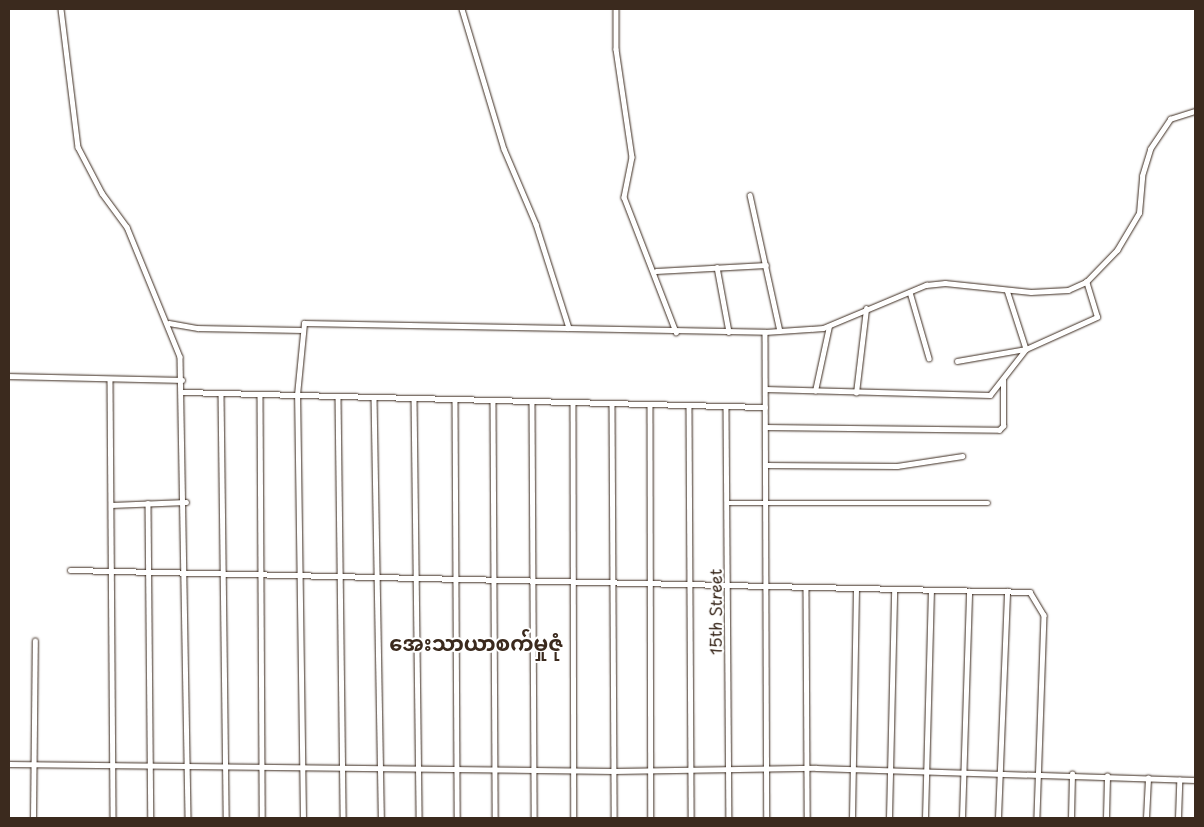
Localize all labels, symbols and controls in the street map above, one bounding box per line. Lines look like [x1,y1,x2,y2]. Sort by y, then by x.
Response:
street label: 15th Street [705,569,725,655]
district label: အေးသာယာစက်မှုဇုံ [389,629,563,655]

